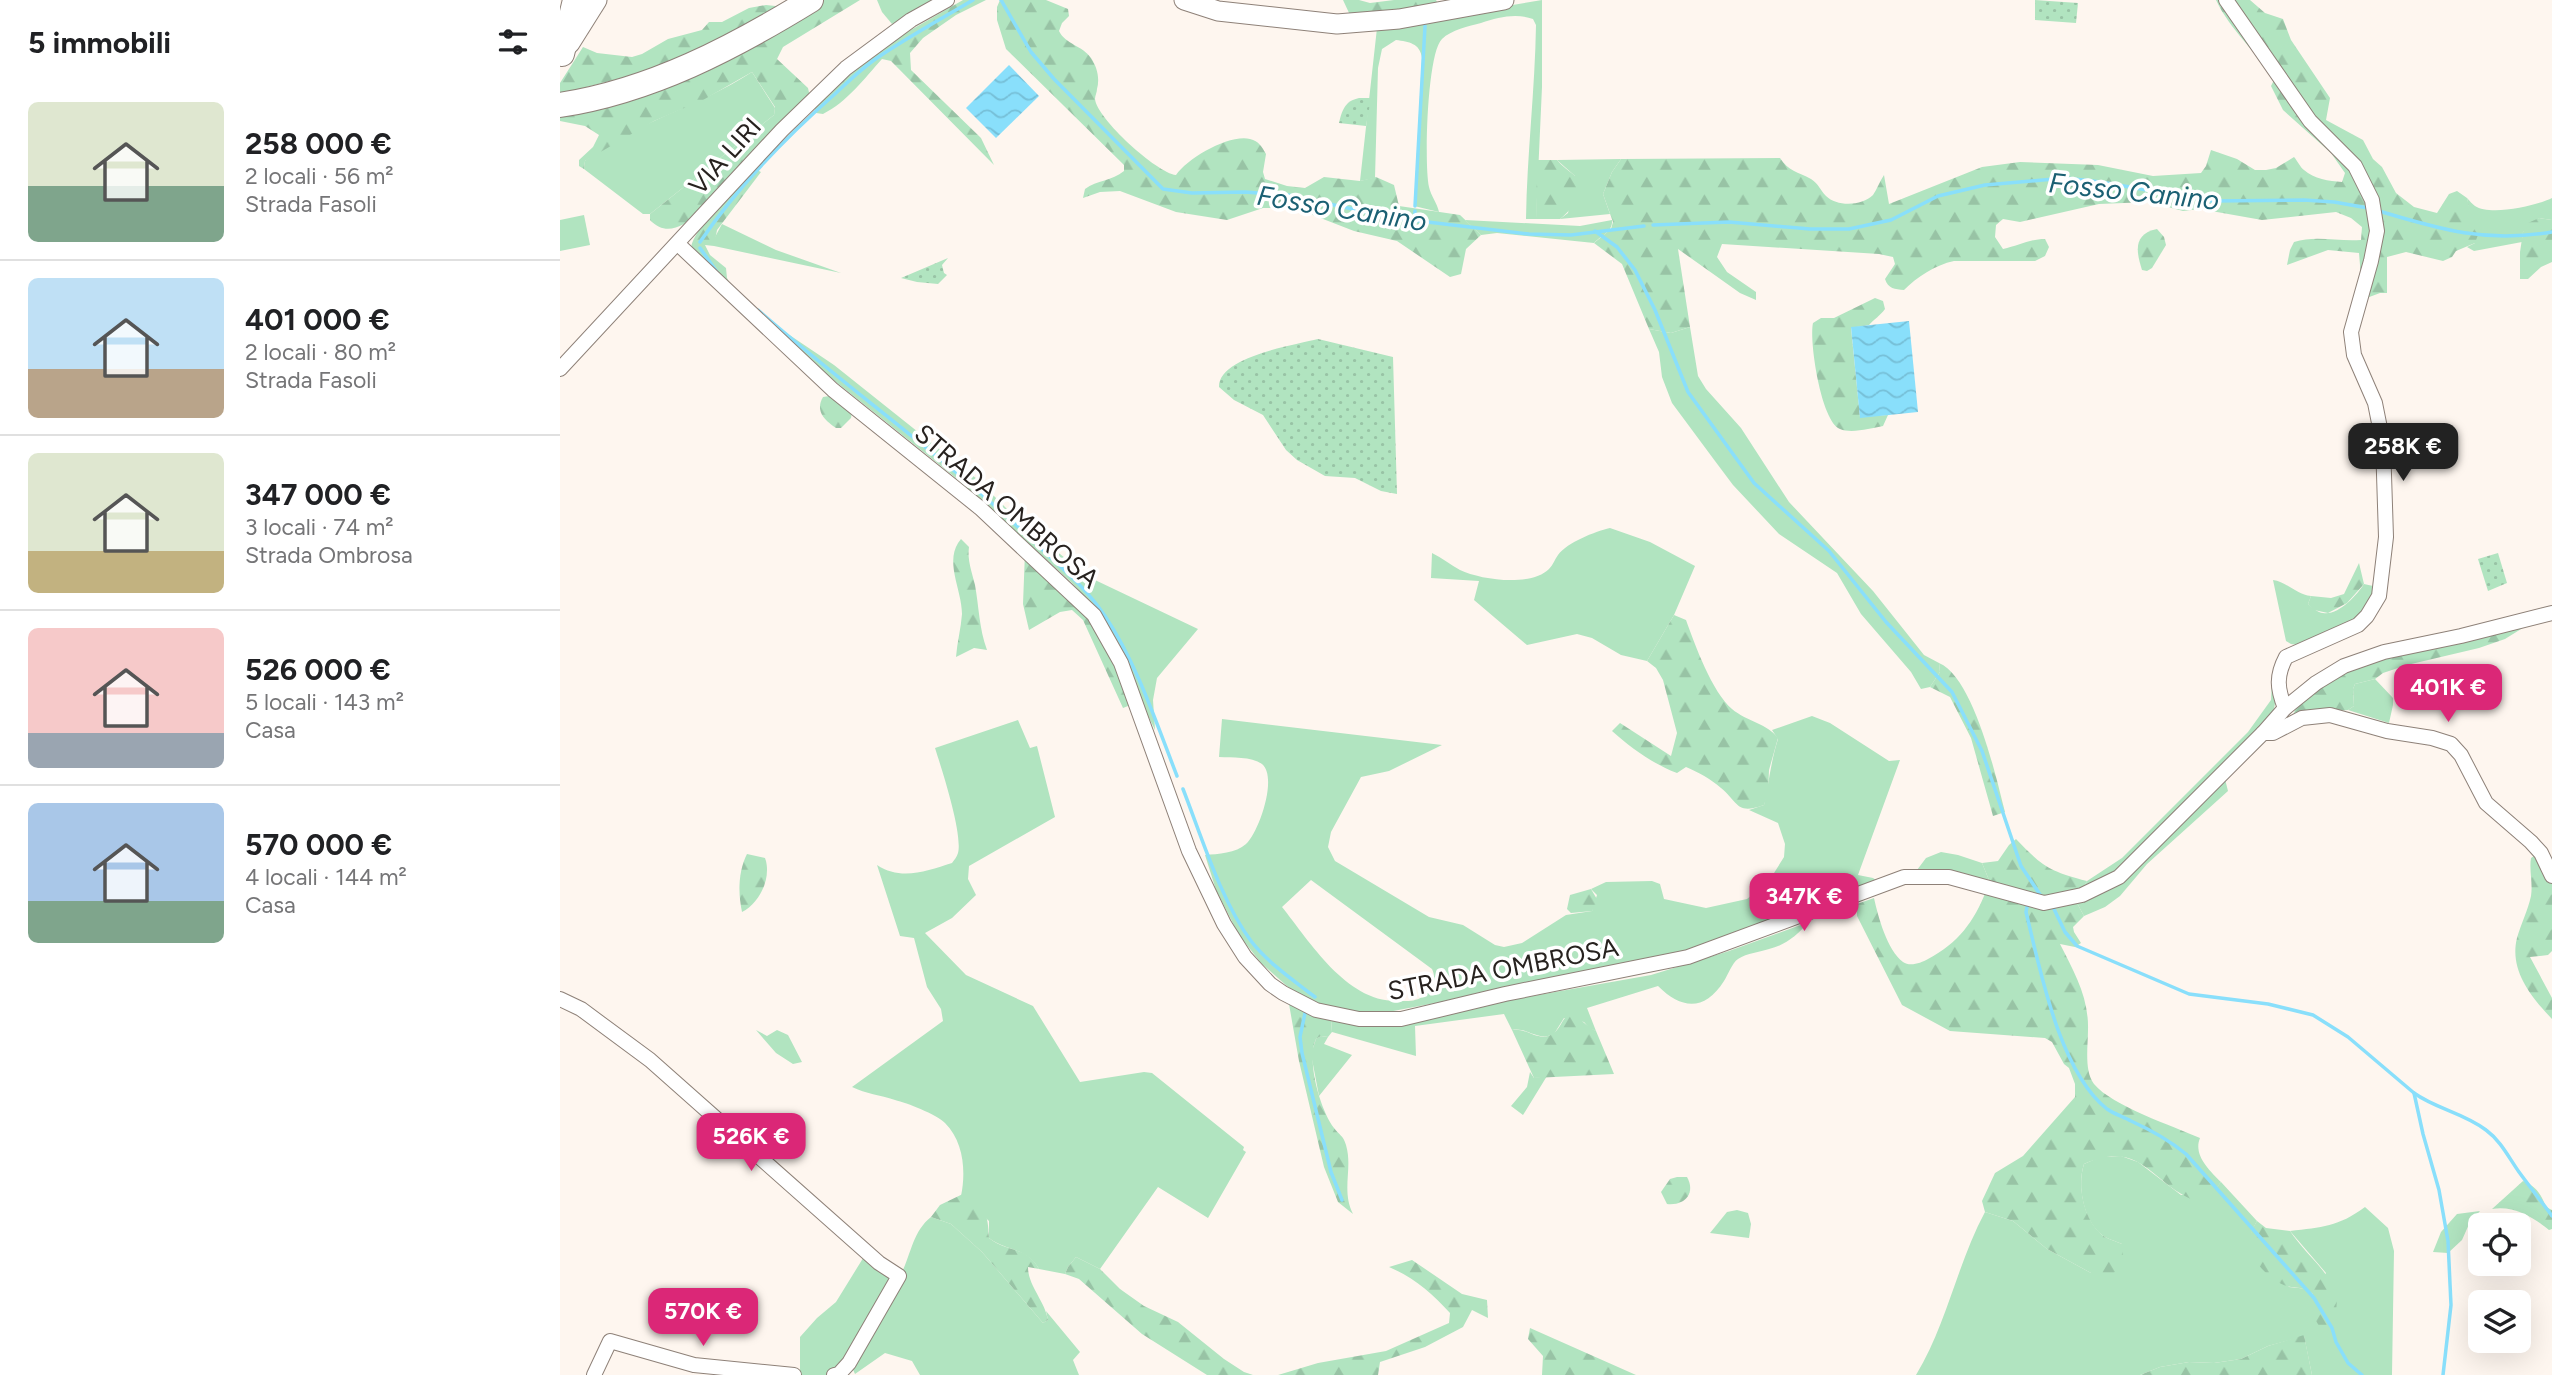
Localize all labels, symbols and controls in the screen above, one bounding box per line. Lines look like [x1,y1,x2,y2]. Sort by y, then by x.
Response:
icon: filters [494,23,532,61]
text: 5 immobili [28,24,171,61]
street label: VIA LIRI [682,111,768,201]
text: 258 000 € [245,125,392,162]
icon: home [84,130,168,214]
text: 2 locali · 56 m² [245,162,394,190]
water label: Fosso Canino [2047,165,2221,217]
water label: Fosso Canino [1255,178,1429,238]
text: Strada Fasoli [245,190,377,218]
text: 401 000 € [245,301,390,338]
icon: home [84,306,168,390]
text: 2 locali · 80 m² [245,338,396,366]
text: Strada Fasoli [245,366,377,394]
street label: STRADA OMBROSA [908,417,1106,595]
pin: 258K € [2346,424,2460,483]
text: 258K € [2364,432,2442,460]
text: 347 000 € [245,476,391,513]
icon: home [84,481,168,565]
text: 3 locali · 74 m² [245,513,394,541]
text: Strada Ombrosa [245,541,413,569]
text: 526 000 € [245,651,391,688]
icon: home [84,656,168,740]
pin: 401K € [2391,664,2505,724]
text: 401K € [2410,673,2486,701]
text: 5 locali · 143 m² [245,688,404,716]
text: Casa [245,716,296,744]
text: 570 000 € [245,826,392,863]
icon: home [84,831,168,915]
text: 4 locali · 144 m² [245,863,407,891]
pin: 347K € [1747,874,1861,933]
text: 347K € [1766,882,1842,910]
text: Casa [245,891,296,919]
street label: STRADA OMBROSA [1385,931,1621,1007]
pin: 526K € [694,1114,808,1173]
text: 526K € [713,1122,789,1150]
map controls [2468,1213,2531,1353]
button: locate [2468,1213,2531,1276]
pin: 570K € [646,1288,760,1348]
button: layers [2468,1290,2531,1353]
text: 570K € [664,1297,742,1325]

